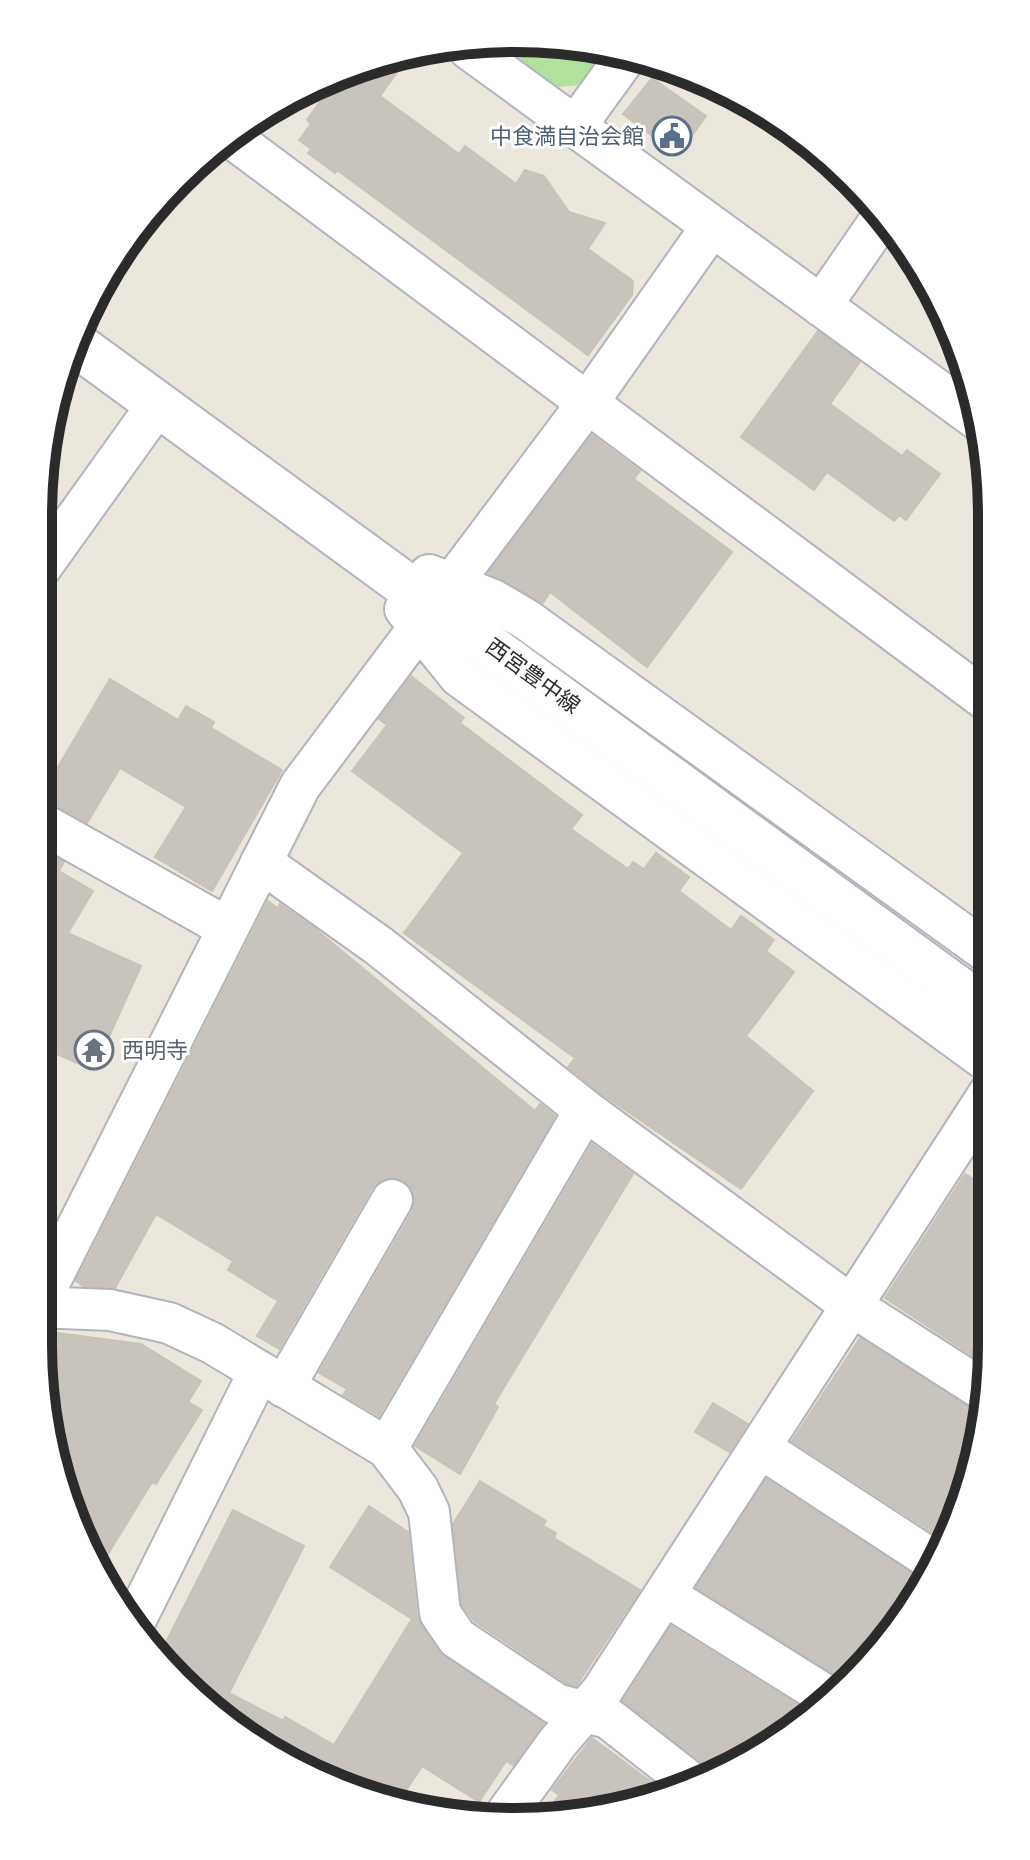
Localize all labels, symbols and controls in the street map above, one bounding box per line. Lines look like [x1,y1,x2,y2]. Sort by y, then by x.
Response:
public building icon: 中食満自治会館 [651,115,693,157]
place label: 中食満自治会館 [490,123,644,150]
street label: 西宮豊中線 [481,633,585,719]
temple icon: 西明寺 [73,1029,115,1071]
place label: 西明寺 [122,1037,188,1064]

